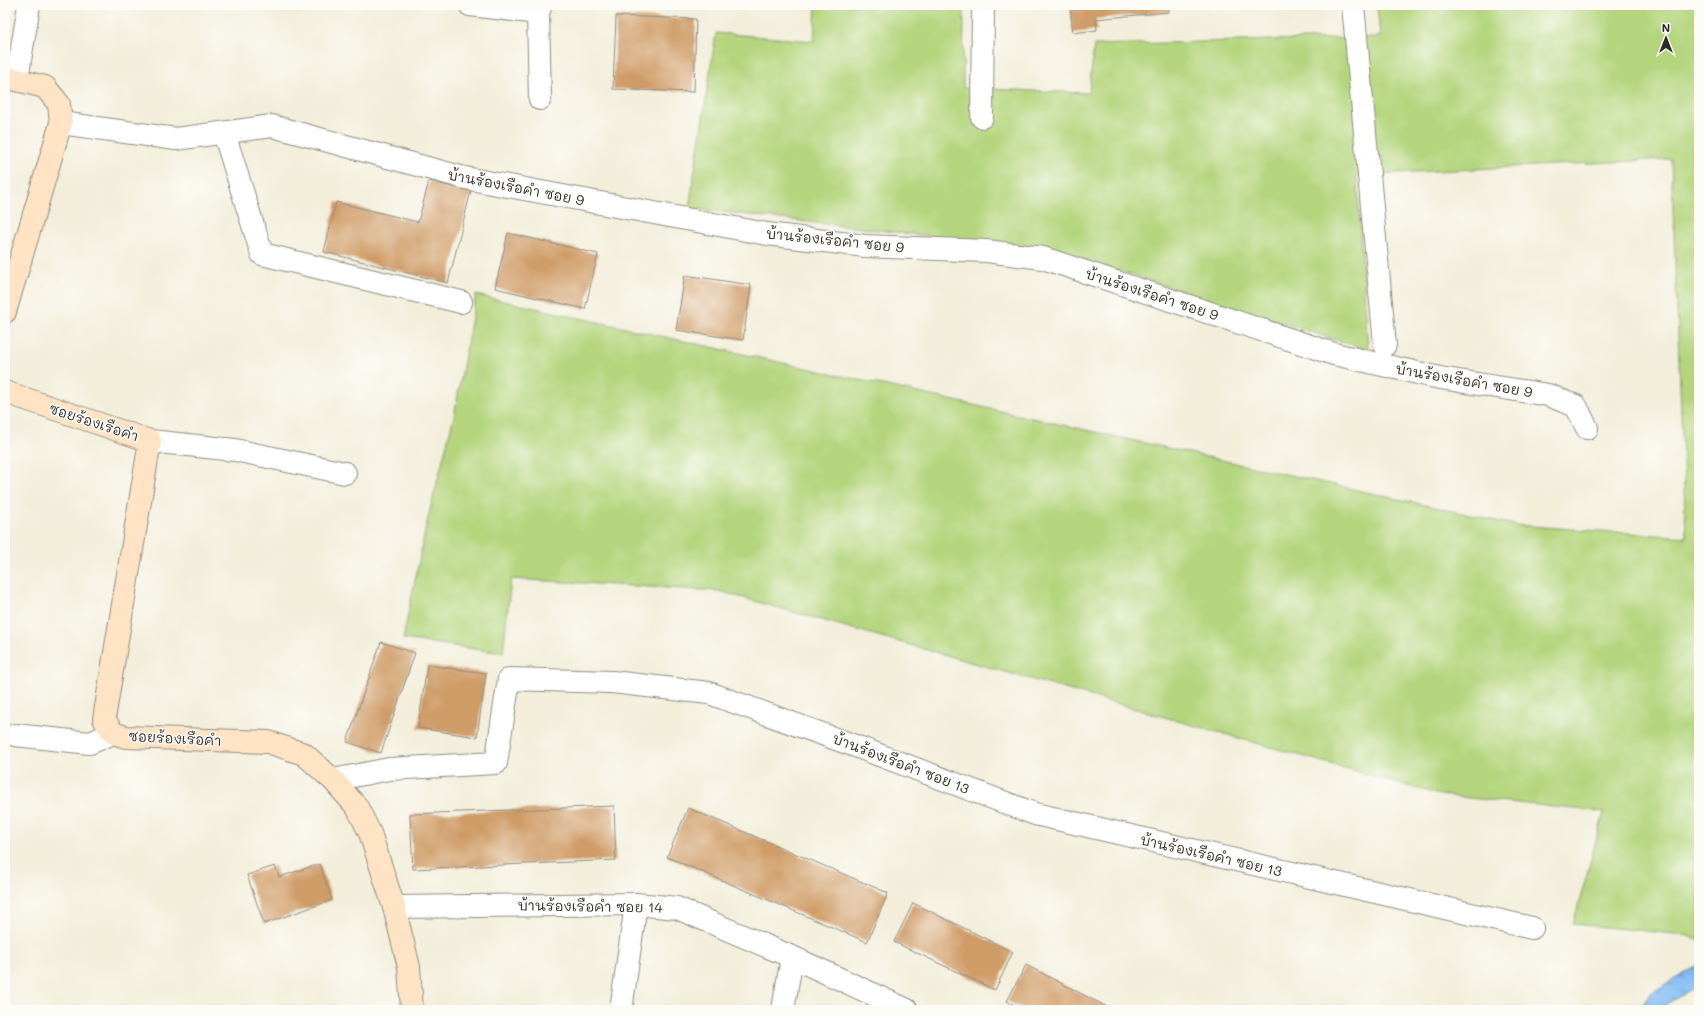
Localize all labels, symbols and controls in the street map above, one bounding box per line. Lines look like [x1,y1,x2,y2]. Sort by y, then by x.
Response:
north arrow [1646,18,1686,58]
text: N [1662,20,1670,35]
street label: บ้านร้องเรือคำ ซอย 9 [446,164,586,210]
street label: บ้านร้องเรือคำ ซอย 9 [765,223,905,257]
street label: บ้านร้องเรือคำ ซอย 9 [1083,264,1221,324]
street label: บ้านร้องเรือคำ ซอย 9 [1394,359,1534,401]
street label: ซอยร้องเรือคำ [47,399,141,445]
street label: ซอยร้องเรือคำ [128,726,222,750]
street label: บ้านร้องเรือคำ ซอย 13 [830,728,972,798]
street label: บ้านร้องเรือคำ ซอย 13 [1138,829,1284,881]
street label: บ้านร้องเรือคำ ซอย 14 [517,895,663,917]

